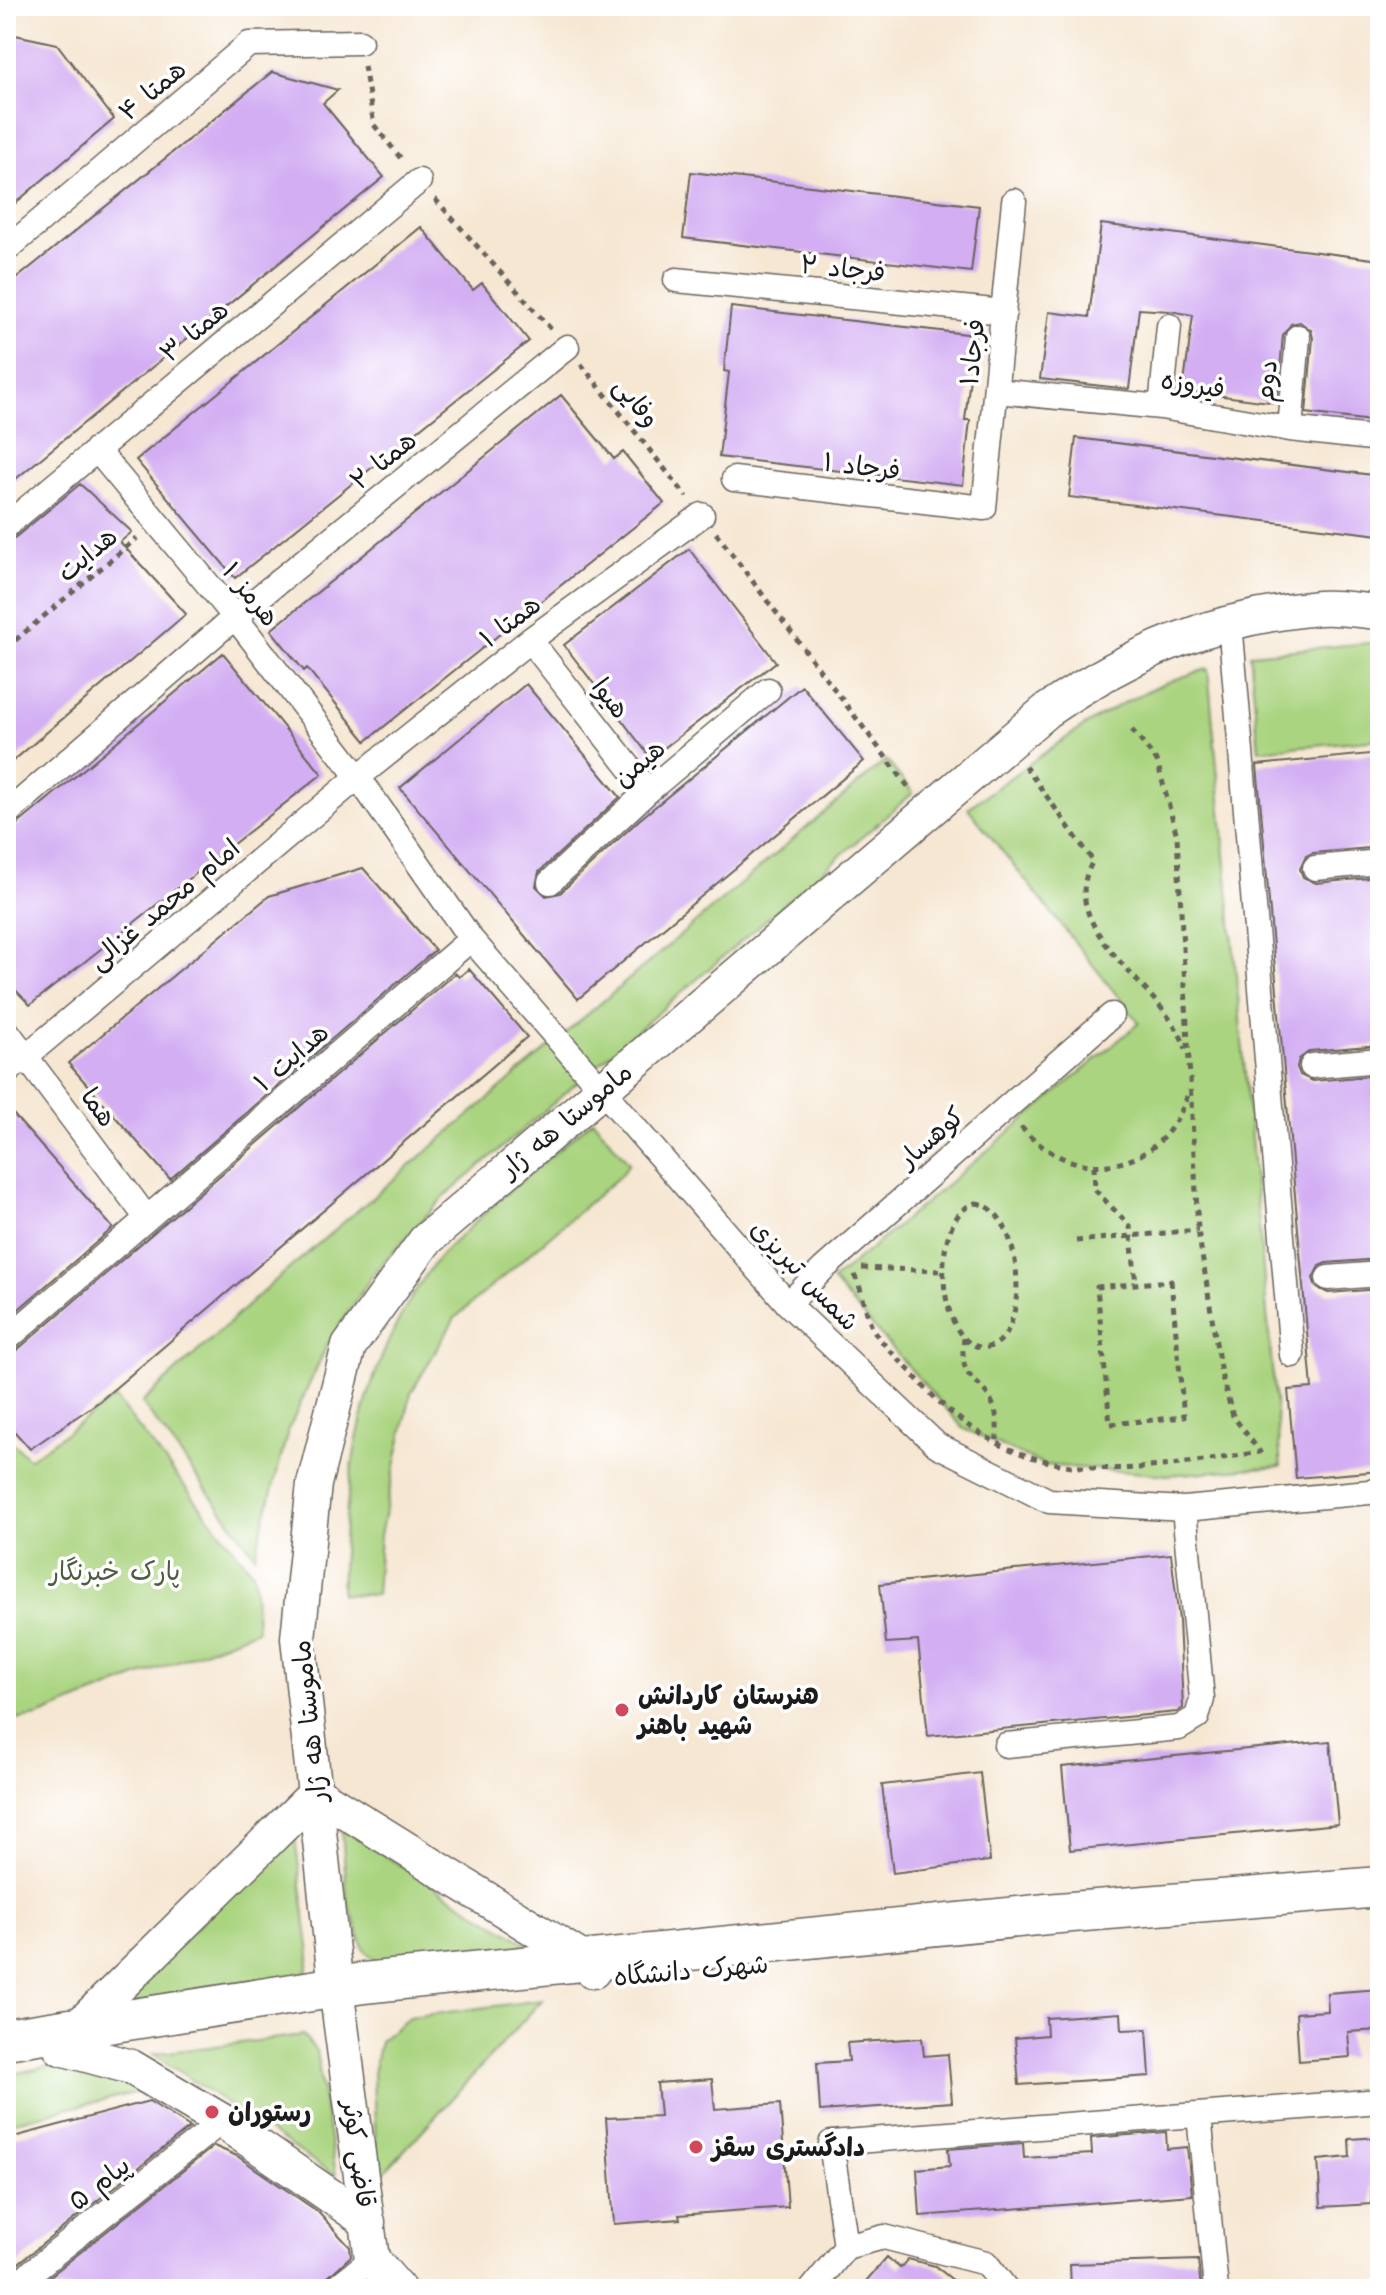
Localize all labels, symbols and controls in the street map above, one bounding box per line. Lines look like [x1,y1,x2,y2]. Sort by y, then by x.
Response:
street label: همتا ۴ [111,52,194,130]
street label: فرجاد ۲ [799,247,887,291]
street label: همتا ۳ [152,292,237,371]
street label: فرجاد۱ [952,317,994,387]
street label: دوم [1247,358,1288,404]
street label: فیروزه [1158,362,1227,408]
street label: وفایی [605,370,668,436]
street label: همتا ۲ [343,423,425,499]
street label: فرجاد ۱ [821,444,902,490]
street label: هدایت [50,519,125,591]
street label: هرمز ۱ [213,555,287,634]
street label: همتا ۱ [473,587,549,657]
street label: هیوا [583,671,638,727]
street label: هیمن [606,731,673,796]
street label: امام محمد غزالی [81,831,249,980]
street label: هدایت ۱ [247,1015,337,1100]
street label: ماموستا هه ژار [491,1055,640,1188]
street label: هما [72,1081,125,1135]
street label: کوهسار [889,1099,973,1178]
street label: شمس تبریزی [742,1212,867,1339]
park label: پارک خبرنگار [48,1554,180,1590]
street label: ماموستا هه ژار [284,1638,337,1806]
place label: هنرستان کاردانش شهید باهنر [635,1678,819,1744]
marker: هنرستان کاردانش شهید باهنر [613,1701,631,1719]
street label: شهرک دانشگاه [612,1946,770,1996]
place label: رستوران [228,2095,311,2131]
street label: قاضی کوثر [332,2096,383,2210]
marker: رستوران [203,2103,221,2121]
place label: دادگستری سقز [709,2130,865,2166]
marker: دادگستری سقز [687,2138,705,2156]
street label: پیام ۵ [61,2148,139,2220]

